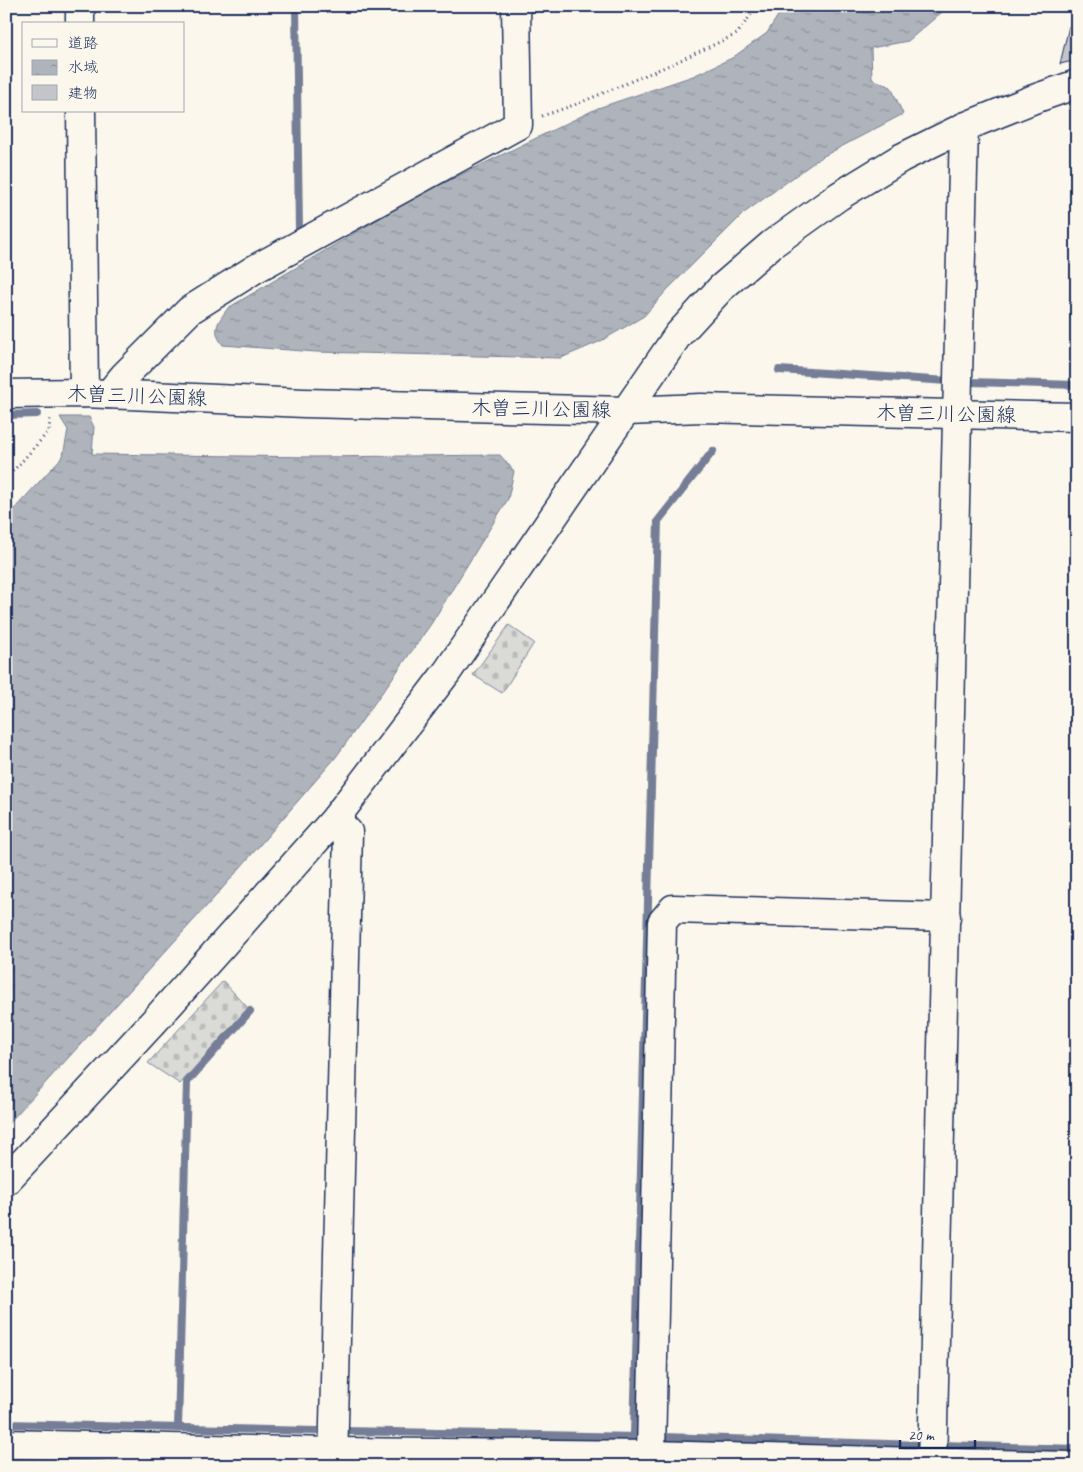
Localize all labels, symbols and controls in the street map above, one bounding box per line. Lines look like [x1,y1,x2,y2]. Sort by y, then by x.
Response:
legend [22,22,185,112]
text: 道路 [68,34,98,53]
text: 水域 [68,58,98,77]
text: 建物 [68,84,98,103]
street label: 木曽三川公園線 [67,381,207,411]
street label: 木曽三川公園線 [471,395,611,423]
street label: 木曽三川公園線 [876,400,1016,428]
scale bar [900,1417,976,1449]
text: 20 m [908,1426,935,1445]

